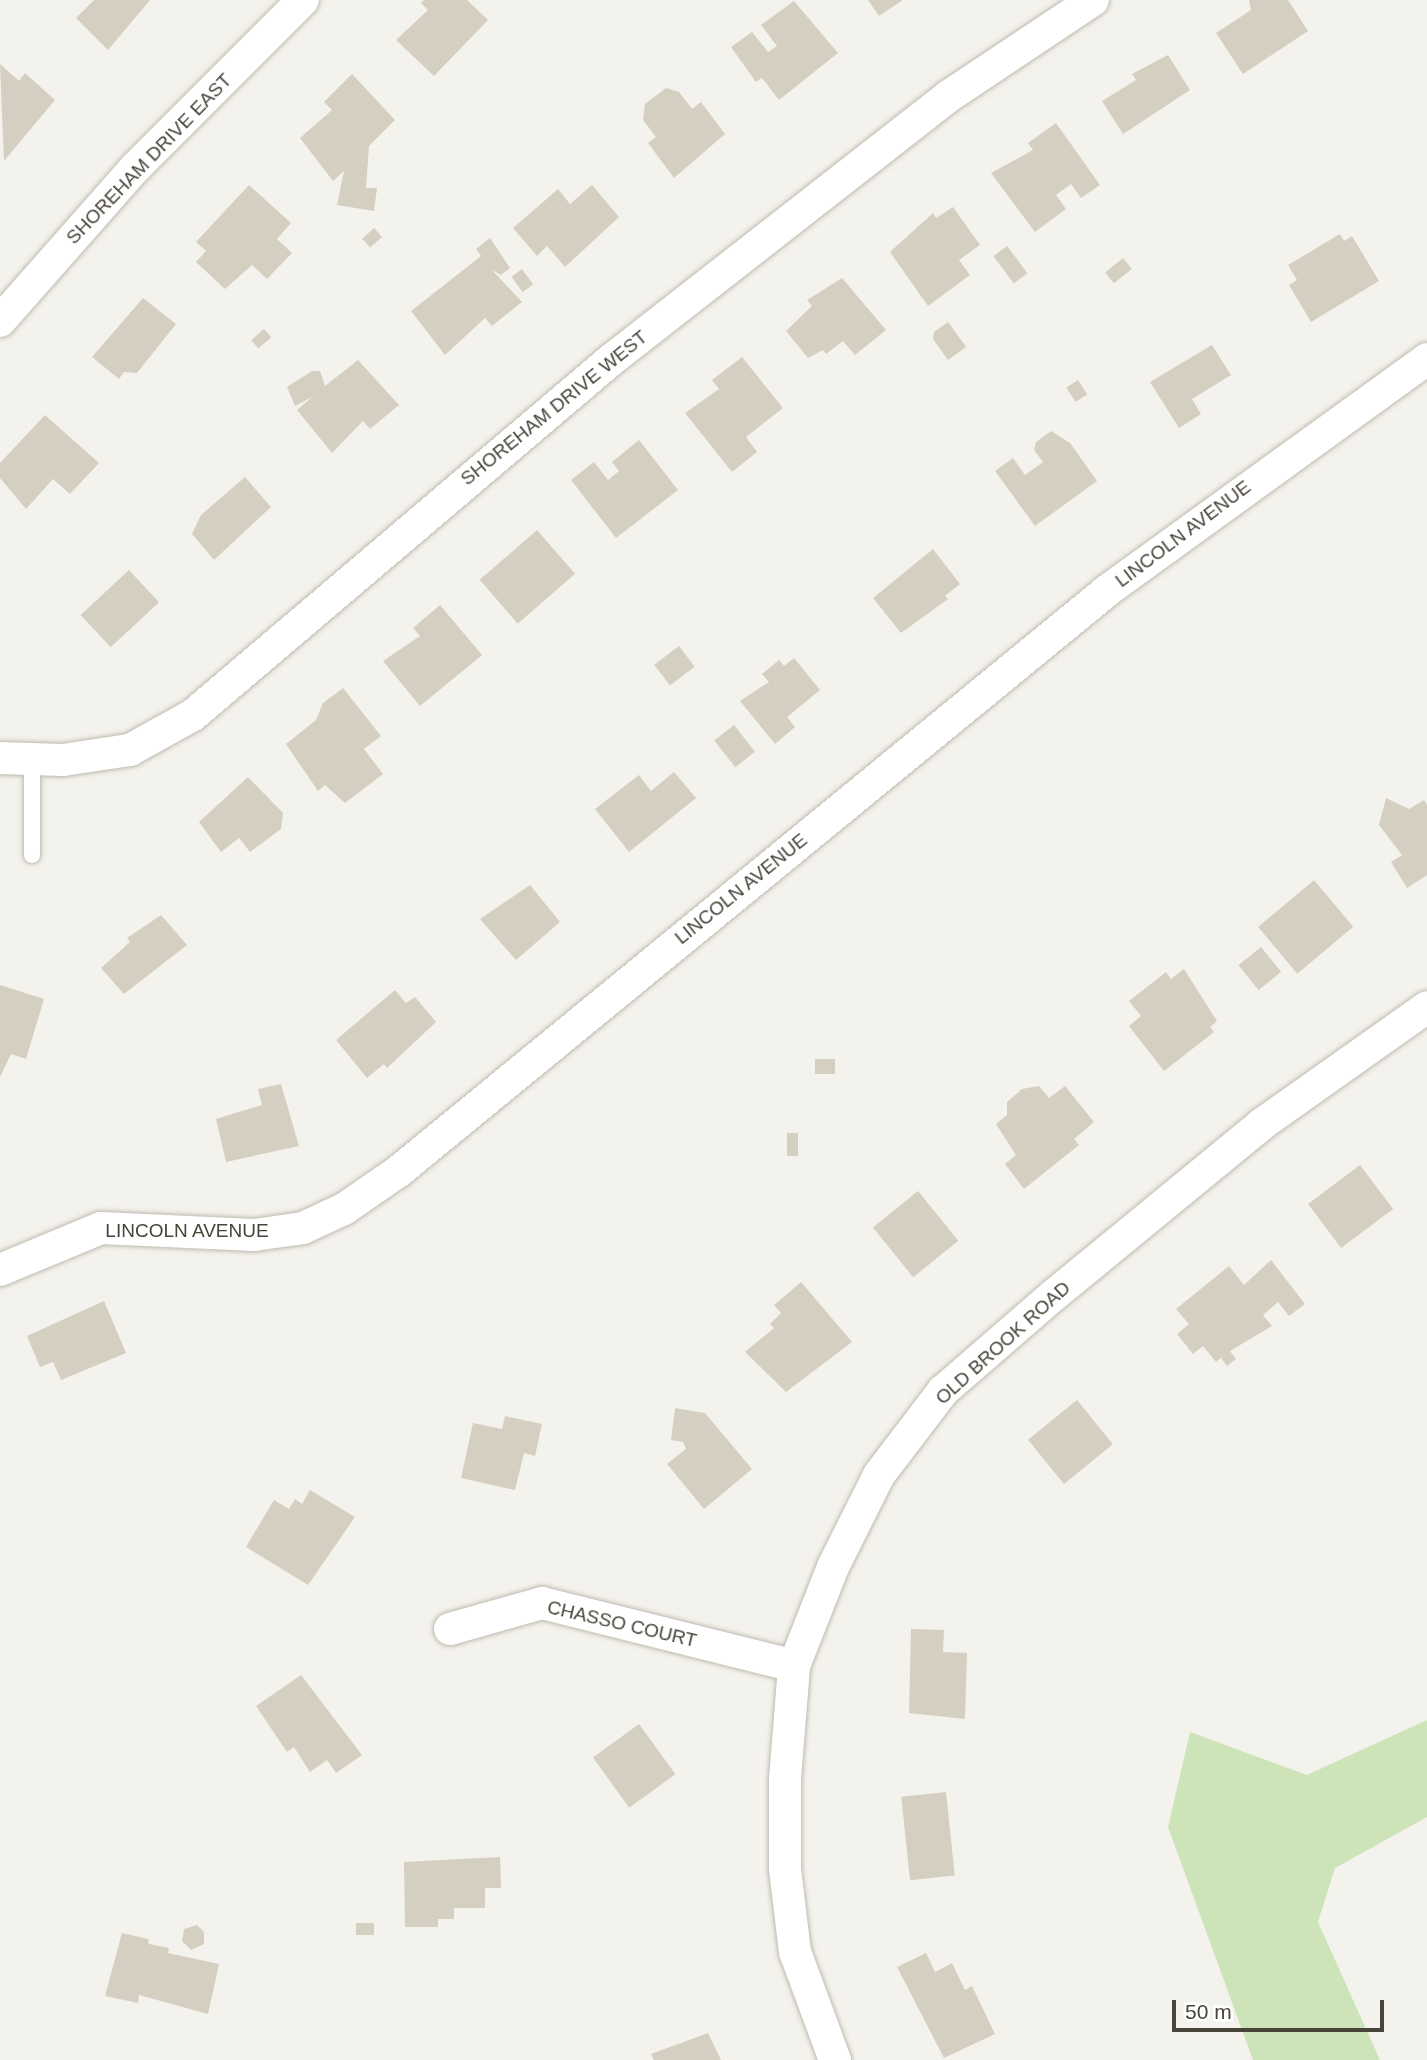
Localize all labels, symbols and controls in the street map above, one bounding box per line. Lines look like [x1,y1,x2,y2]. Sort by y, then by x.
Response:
street label: SHOREHAM DRIVE EAST [62,69,236,249]
street label: SHOREHAM DRIVE WEST [456,326,652,490]
street label: LINCOLN AVENUE [1111,475,1255,593]
street label: LINCOLN AVENUE [670,828,812,950]
street label: LINCOLN AVENUE [105,1220,269,1242]
street label: OLD BROOK ROAD [931,1277,1075,1409]
street label: CHASSO COURT [545,1596,699,1652]
scale bar [1175,1986,1387,2030]
text: 50 m [1185,2000,1232,2023]

